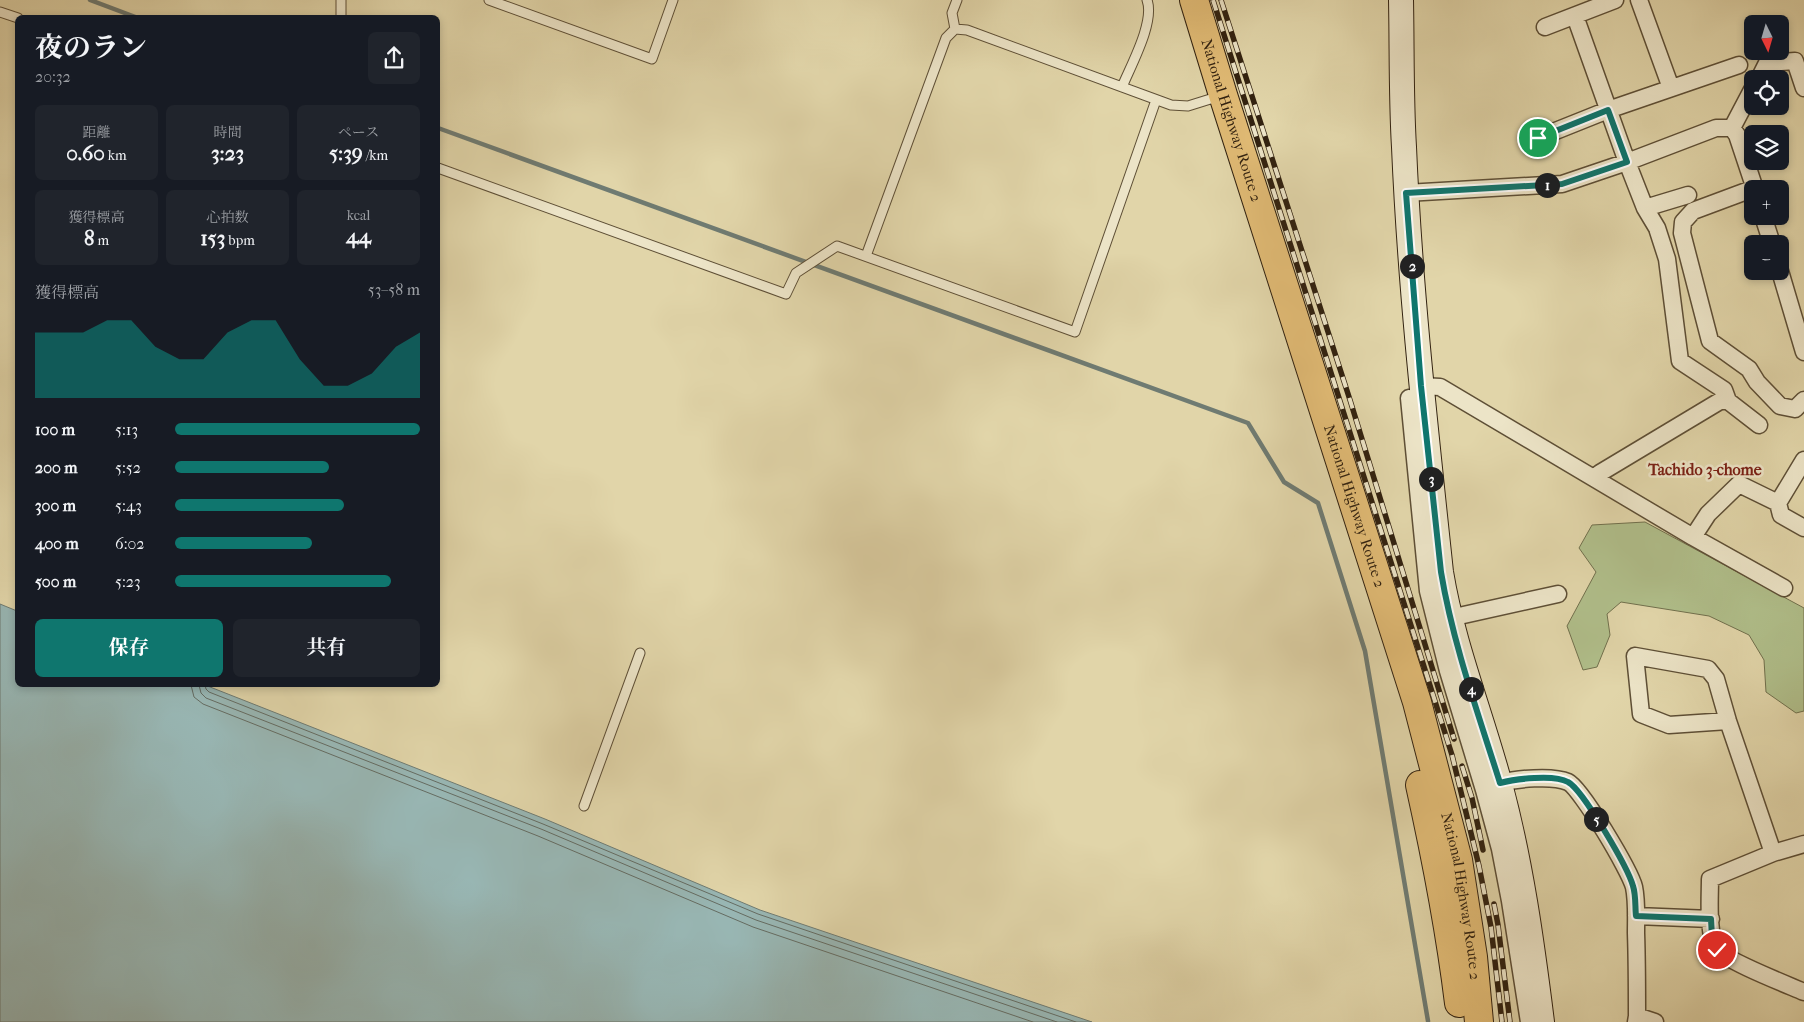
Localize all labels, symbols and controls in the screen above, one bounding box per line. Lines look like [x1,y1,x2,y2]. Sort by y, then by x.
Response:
north arrow [1744,15,1789,60]
map controls [1744,15,1789,280]
text: 夜のラン [35,31,147,64]
button: share [368,32,420,84]
street label: National Highway Route 2 [1197,37,1266,204]
text: 20:32 [35,67,71,86]
button: locate [1744,70,1789,115]
pin [1517,117,1559,159]
text: 距離 [83,124,111,141]
text: 時間 [214,124,242,141]
text: ペース [338,124,379,141]
icon: arrive [1524,124,1552,152]
button: layers [1744,125,1789,170]
text: 0.60 [66,141,105,165]
text: 3:23 [211,141,244,165]
text: 5:39 [329,141,363,165]
text: km [105,147,127,164]
text: /km [363,147,388,164]
pin: 1 [1534,172,1560,198]
text: 1 [1545,177,1550,194]
button: + [1744,180,1789,225]
text: kcal [347,207,370,224]
text: 獲得標高 [69,209,125,226]
text: 心拍数 [207,209,249,226]
text: 44 [346,224,371,248]
text: 8 [84,226,94,250]
text: 153 [200,226,225,250]
text: m [94,232,109,249]
text: bpm [225,232,255,249]
button: − [1744,235,1789,280]
pin: 2 [1400,254,1424,278]
text: 2 [1409,258,1416,275]
text: 53–58 m [368,280,420,299]
text: 獲得標高 [35,283,99,302]
text: 100 m [35,420,75,439]
text: 5:13 [115,420,138,439]
street label: National Highway Route 2 [1320,423,1389,590]
text: 200 m [35,458,78,477]
text: 5:52 [115,458,141,477]
district label: Tachido 3-chome [1647,460,1762,480]
pin: 3 [1418,466,1444,492]
text: 3 [1429,471,1434,488]
text: 300 m [35,496,76,515]
text: 5:43 [115,496,142,515]
text: 400 m [35,534,79,553]
text: 6:02 [115,534,145,553]
text: 500 m [35,572,76,591]
text: 5:23 [115,572,141,591]
button: 保存 [35,619,223,677]
button: 共有 [233,619,420,677]
pin: 4 [1458,676,1484,702]
text: 4 [1467,681,1476,698]
pin: 5 [1584,806,1608,832]
street label: National Highway Route 2 [1437,811,1484,981]
text: 5 [1593,811,1600,828]
pin [1696,929,1738,971]
icon: check [1703,936,1731,964]

